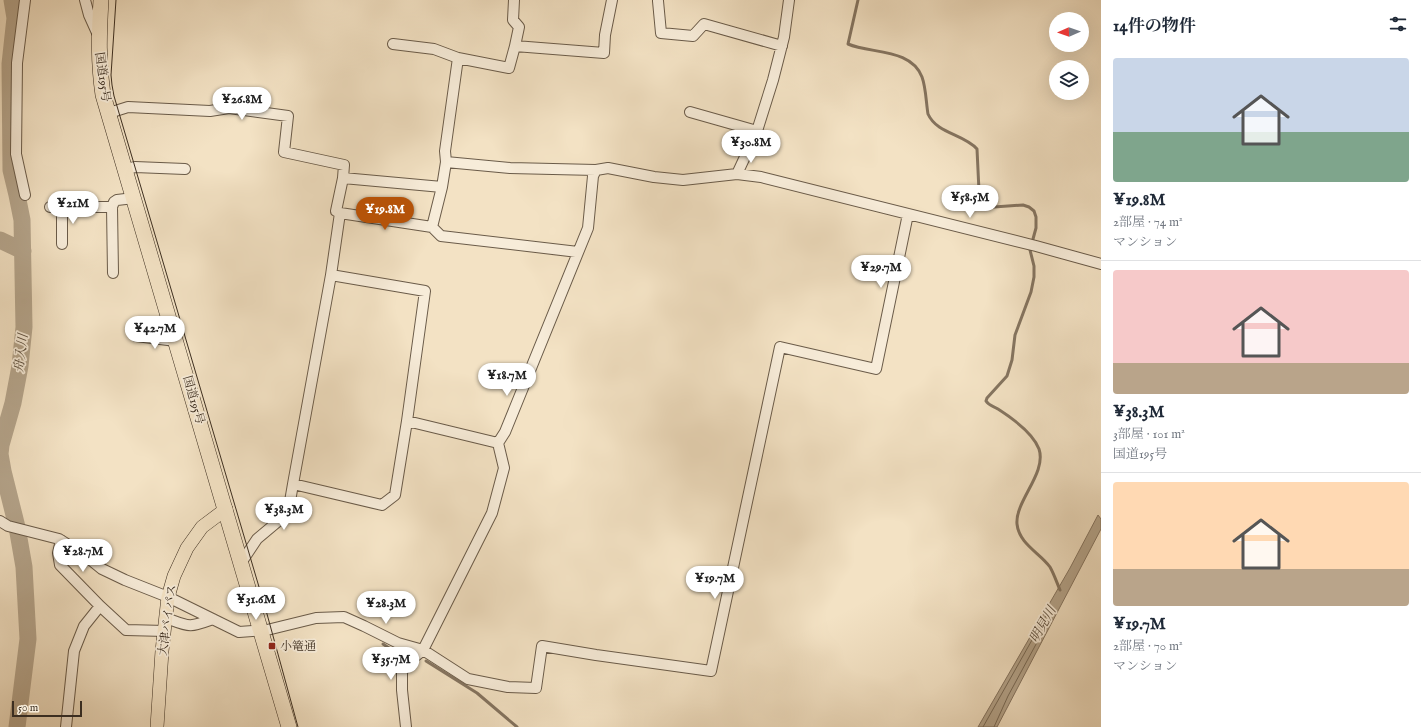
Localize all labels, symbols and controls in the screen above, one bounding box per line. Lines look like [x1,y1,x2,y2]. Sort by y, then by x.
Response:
north arrow [1049,12,1089,52]
map controls [1049,12,1089,100]
icon: filters [1387,13,1409,35]
text: 14件の物件 [1113,16,1196,37]
street label: 国道195号 [92,51,113,103]
button: layers [1049,60,1089,100]
icon: home [1225,84,1297,156]
pin: ¥26.8M [209,87,275,121]
text: ¥26.8M [221,91,263,108]
pin: ¥30.8M [718,130,784,164]
text: ¥30.8M [731,134,771,151]
pin: ¥58.5M [937,185,1003,219]
text: ¥58.5M [950,189,990,206]
text: ¥19.8M [1113,190,1165,211]
pin: ¥21M [49,191,97,225]
text: ¥21M [57,195,89,212]
pin: ¥19.8M [352,197,418,231]
text: ¥19.8M [365,201,405,218]
text: 2部屋 · 74 m² [1113,214,1183,231]
text: マンション [1113,234,1177,251]
pin: ¥29.7M [848,255,914,289]
text: ¥29.7M [860,259,902,276]
icon: home [1225,296,1297,368]
pin: ¥42.7M [122,316,188,350]
text: ¥42.7M [134,320,176,337]
water label: 舟入川 [11,331,33,374]
pin: ¥18.7M [474,363,540,397]
text: ¥18.7M [487,367,527,384]
street label: 国道195号 [179,374,208,426]
text: ¥38.3M [1113,402,1164,423]
text: 3部屋 · 101 m² [1113,426,1185,443]
text: 国道195号 [1113,446,1167,463]
pin: ¥38.3M [251,497,317,531]
text: ¥38.3M [264,501,304,518]
icon: home [1225,508,1297,580]
pin: ¥28.7M [50,539,116,573]
text: ¥28.7M [62,543,104,560]
pin: ¥19.7M [682,566,748,600]
text: ¥19.7M [695,570,735,587]
street label: 大津バイパス [155,583,180,657]
pin: ¥31.6M [223,587,289,621]
text: ¥31.6M [236,591,276,608]
pin: ¥28.3M [353,591,419,625]
text: ¥28.3M [366,595,406,612]
water label: 明見川 [1026,602,1061,646]
text: ¥19.7M [1113,614,1166,635]
text: 2部屋 · 70 m² [1113,638,1183,655]
place label: 小篭通 [280,639,316,654]
marker: 小篭通 [267,641,277,651]
pin: ¥35.7M [358,647,424,681]
text: ¥35.7M [371,651,411,668]
text: マンション [1113,658,1177,675]
scale bar [12,699,82,718]
text: 50 m [18,701,38,715]

